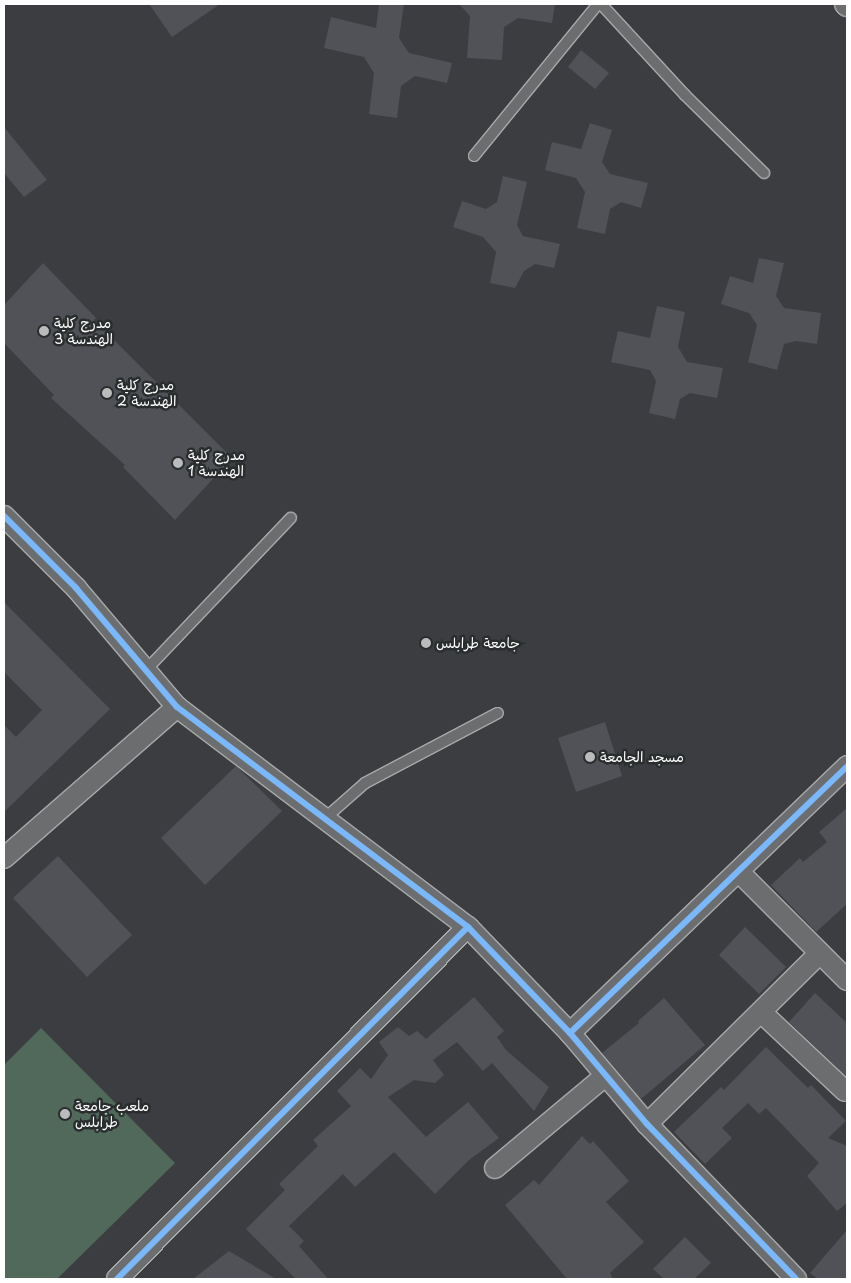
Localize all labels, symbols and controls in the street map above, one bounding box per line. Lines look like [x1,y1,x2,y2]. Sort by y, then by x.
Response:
place label: مدرج كلية الهندسة 3 [54,315,113,348]
marker: مدرج كلية الهندسة 3 [38,325,50,337]
place label: مدرج كلية الهندسة 2 [117,377,177,410]
marker: مدرج كلية الهندسة 2 [101,387,113,399]
place label: مدرج كلية الهندسة 1 [188,447,245,480]
marker: مدرج كلية الهندسة 1 [172,457,184,469]
place label: جامعة طرابلس [436,635,520,651]
marker: جامعة طرابلس [420,637,432,649]
place label: مسجد الجامعة [600,749,684,765]
marker: مسجد الجامعة [584,751,596,763]
place label: ملعب جامعة طرابلس [75,1098,149,1130]
marker: ملعب جامعة طرابلس [59,1108,71,1120]

